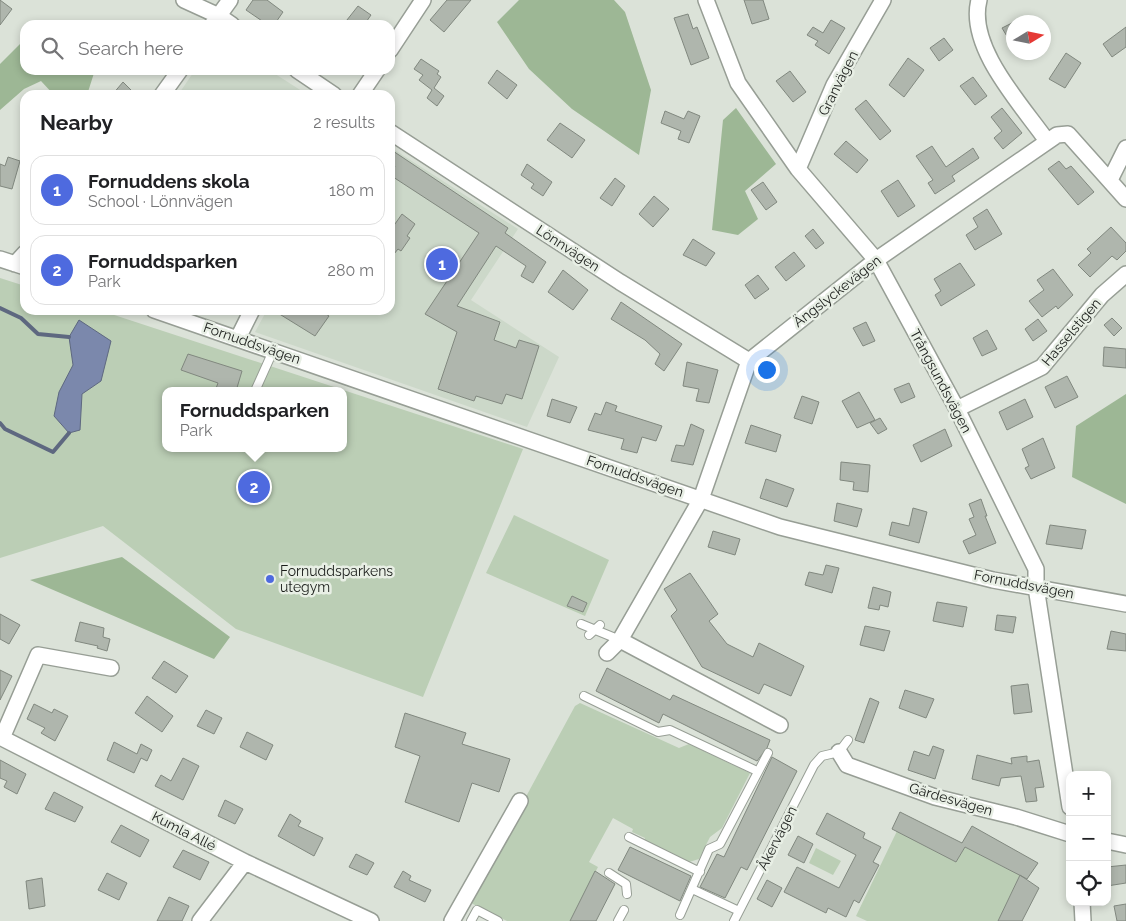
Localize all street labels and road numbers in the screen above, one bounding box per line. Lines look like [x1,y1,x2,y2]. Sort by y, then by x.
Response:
street label: Granvägen [815,48,861,118]
street label: Lönnvägen [533,222,603,274]
street label: Ängslyckevägen [789,250,884,330]
street label: Hasselstigen [1038,295,1104,369]
street label: Fornuddsvägen [201,319,303,367]
street label: Trångsundsvägen [907,326,975,436]
street label: Fornuddsvägen [584,452,686,500]
street label: Fornuddsvägen [973,566,1075,602]
street label: Gärdesvägen [908,779,994,819]
street label: Åkervägen [753,803,800,873]
street label: Kumla Allé [149,808,219,854]

